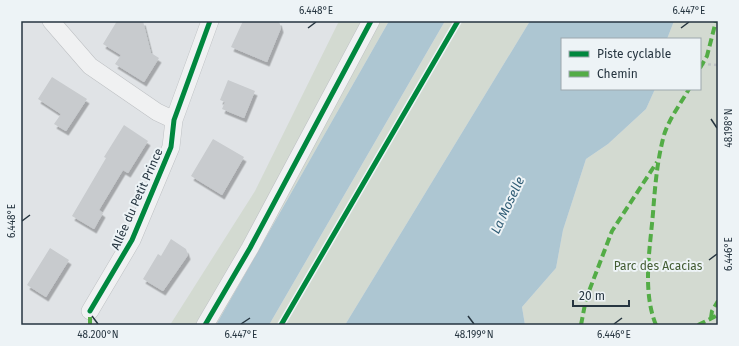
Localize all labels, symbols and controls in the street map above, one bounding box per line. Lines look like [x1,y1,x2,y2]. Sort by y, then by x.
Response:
text: 6.448°E [299,5,333,17]
text: 6.447°E [673,5,705,17]
legend [561,38,701,90]
text: Piste cyclable [597,47,671,61]
text: Chemin [597,67,638,81]
text: 48.198°N [723,108,735,148]
street label: Allée du Petit Prince [108,146,166,252]
water label: La Moselle [488,174,527,236]
text: 6.448°E [6,204,18,238]
text: 6.446°E [723,237,735,271]
park label: Parc des Acacias [614,259,703,273]
scale bar [573,282,629,308]
text: 20 m [579,289,605,303]
text: 48.200°N [77,329,119,341]
text: 6.447°E [225,329,257,341]
text: 48.199°N [454,329,494,341]
text: 6.446°E [597,329,631,341]

